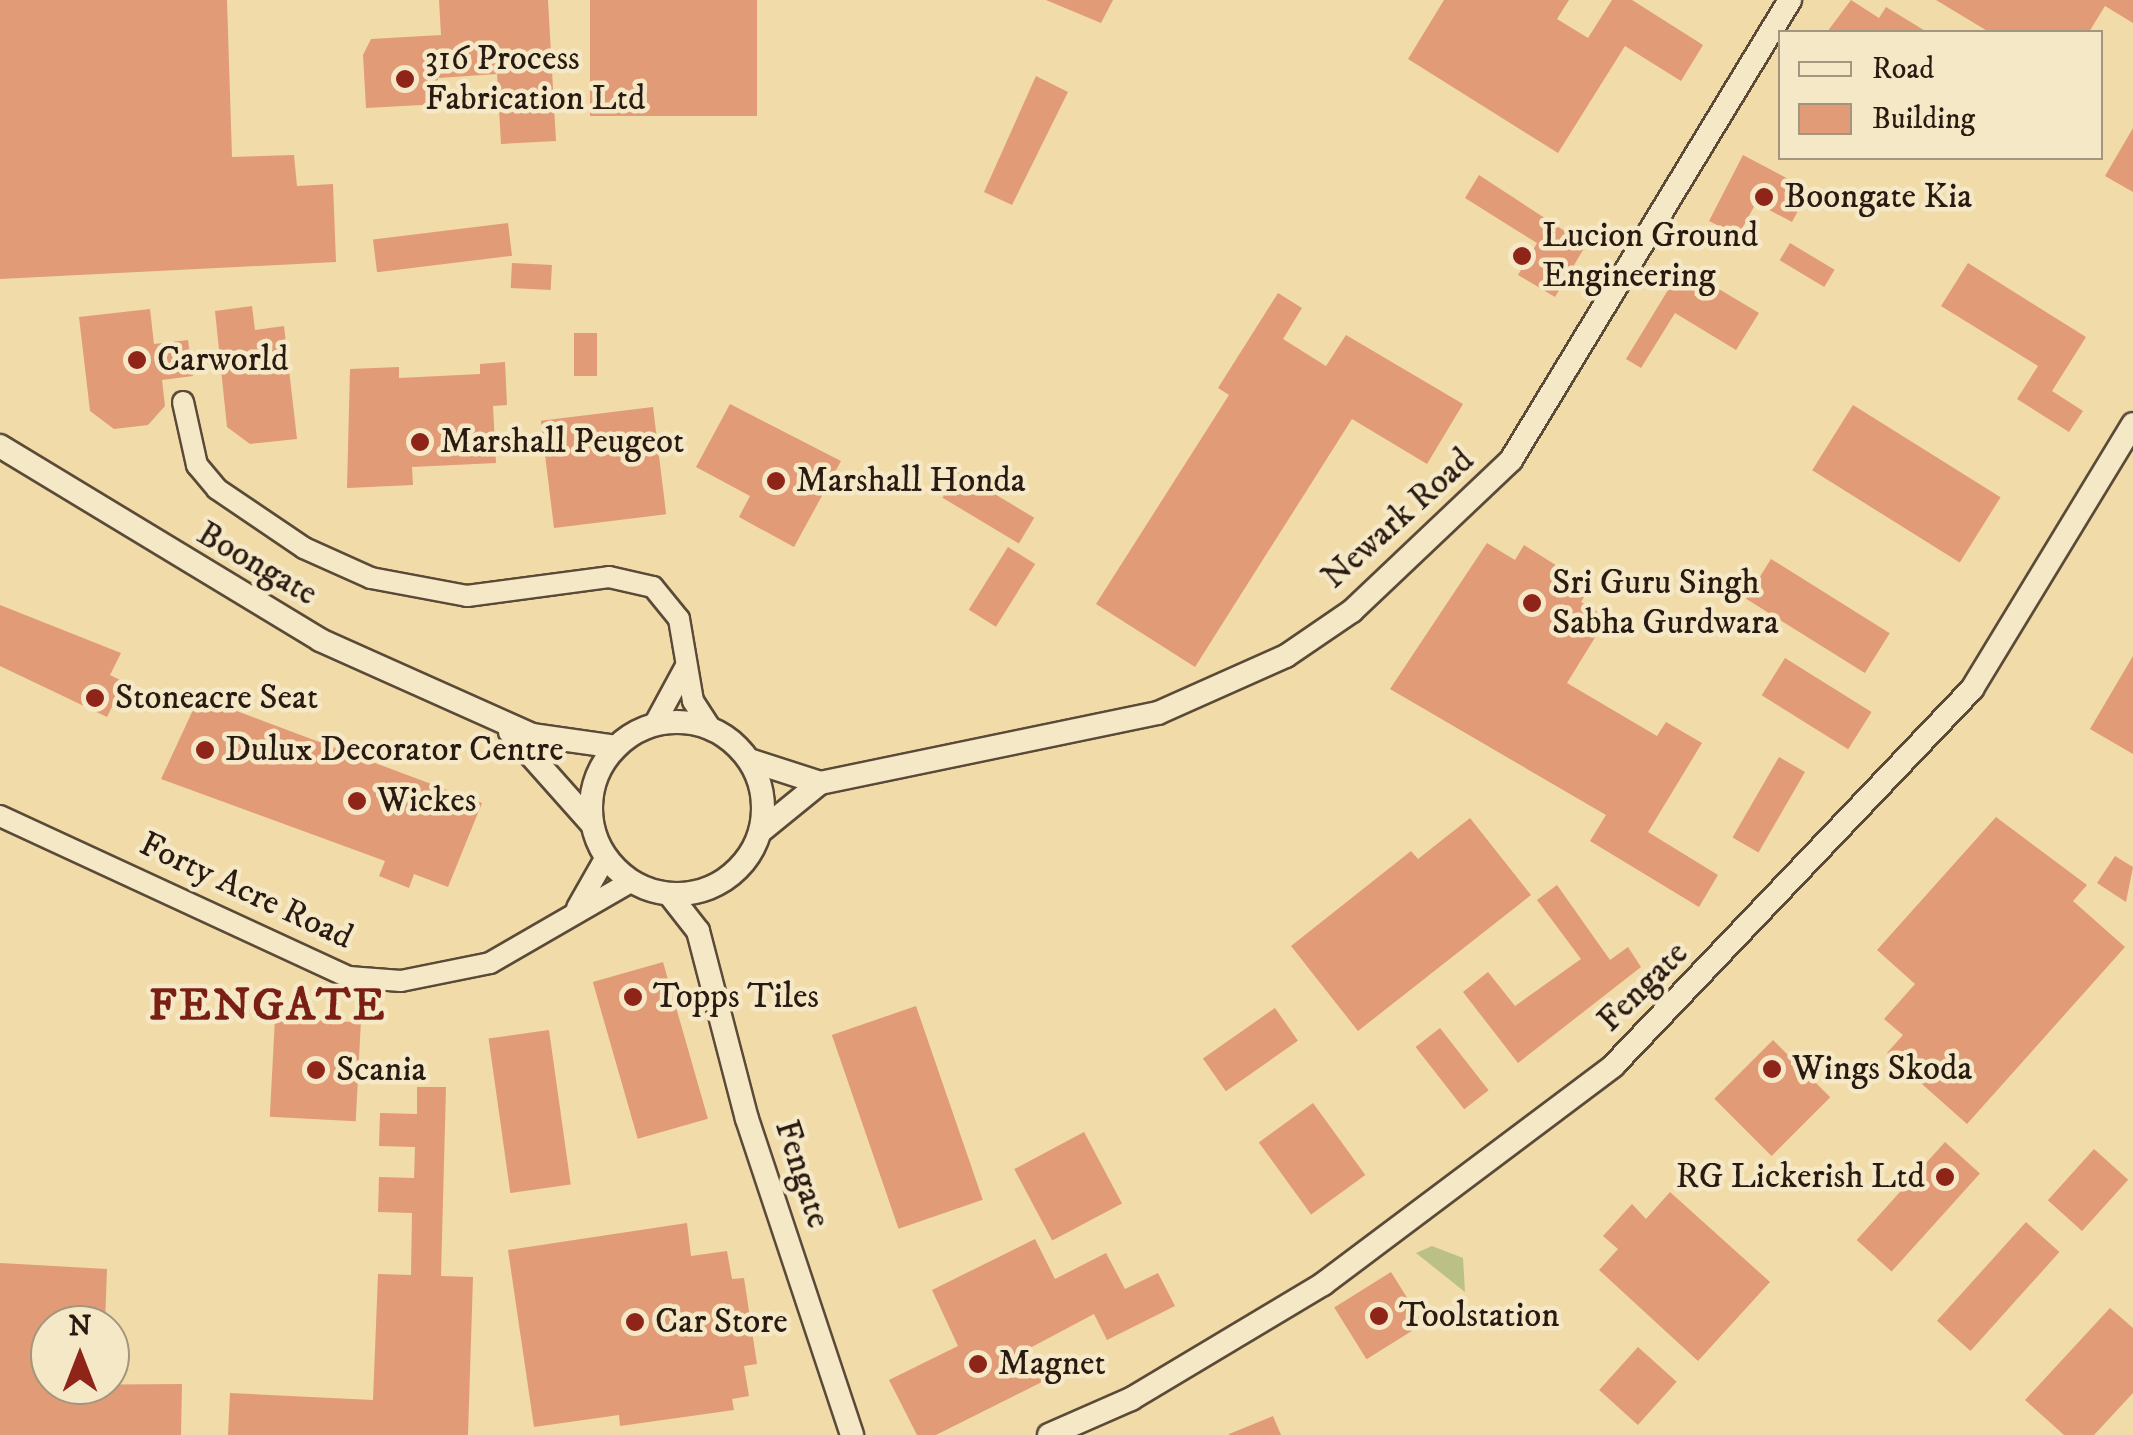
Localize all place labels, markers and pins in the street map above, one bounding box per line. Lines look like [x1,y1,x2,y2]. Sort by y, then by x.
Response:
place label: 316 Process Fabrication Ltd [425,38,645,120]
marker: 316 Process Fabrication Ltd [394,68,416,90]
place label: Boongate Kia [1784,176,1972,218]
marker: Boongate Kia [1753,186,1775,208]
place label: Lucion Ground Engineering [1542,215,1758,297]
marker: Lucion Ground Engineering [1511,245,1533,267]
place label: Carworld [157,339,289,381]
marker: Carworld [126,349,148,371]
place label: Marshall Peugeot [440,421,684,463]
marker: Marshall Peugeot [409,431,431,453]
place label: Marshall Honda [796,460,1026,502]
marker: Marshall Honda [765,470,787,492]
place label: Sri Guru Singh Sabha Gurdwara [1552,562,1779,644]
marker: Sri Guru Singh Sabha Gurdwara [1521,592,1543,614]
place label: Stoneacre Seat [115,677,318,719]
marker: Stoneacre Seat [84,687,106,709]
place label: Dulux Decorator Centre [225,729,564,771]
marker: Dulux Decorator Centre [194,739,216,761]
place label: Wickes [377,780,476,822]
marker: Wickes [346,790,368,812]
place label: Topps Tiles [653,976,819,1018]
marker: Topps Tiles [622,986,644,1008]
place label: Wings Skoda [1792,1048,1972,1090]
place label: Scania [336,1049,426,1091]
marker: Wings Skoda [1761,1058,1783,1080]
marker: Scania [305,1059,327,1081]
place label: RG Lickerish Ltd [1676,1156,1925,1198]
marker: RG Lickerish Ltd [1934,1166,1956,1188]
place label: Toolstation [1399,1295,1560,1337]
place label: Car Store [655,1301,788,1343]
marker: Toolstation [1368,1305,1390,1327]
marker: Car Store [624,1311,646,1333]
place label: Magnet [998,1343,1106,1385]
marker: Magnet [967,1353,989,1375]

